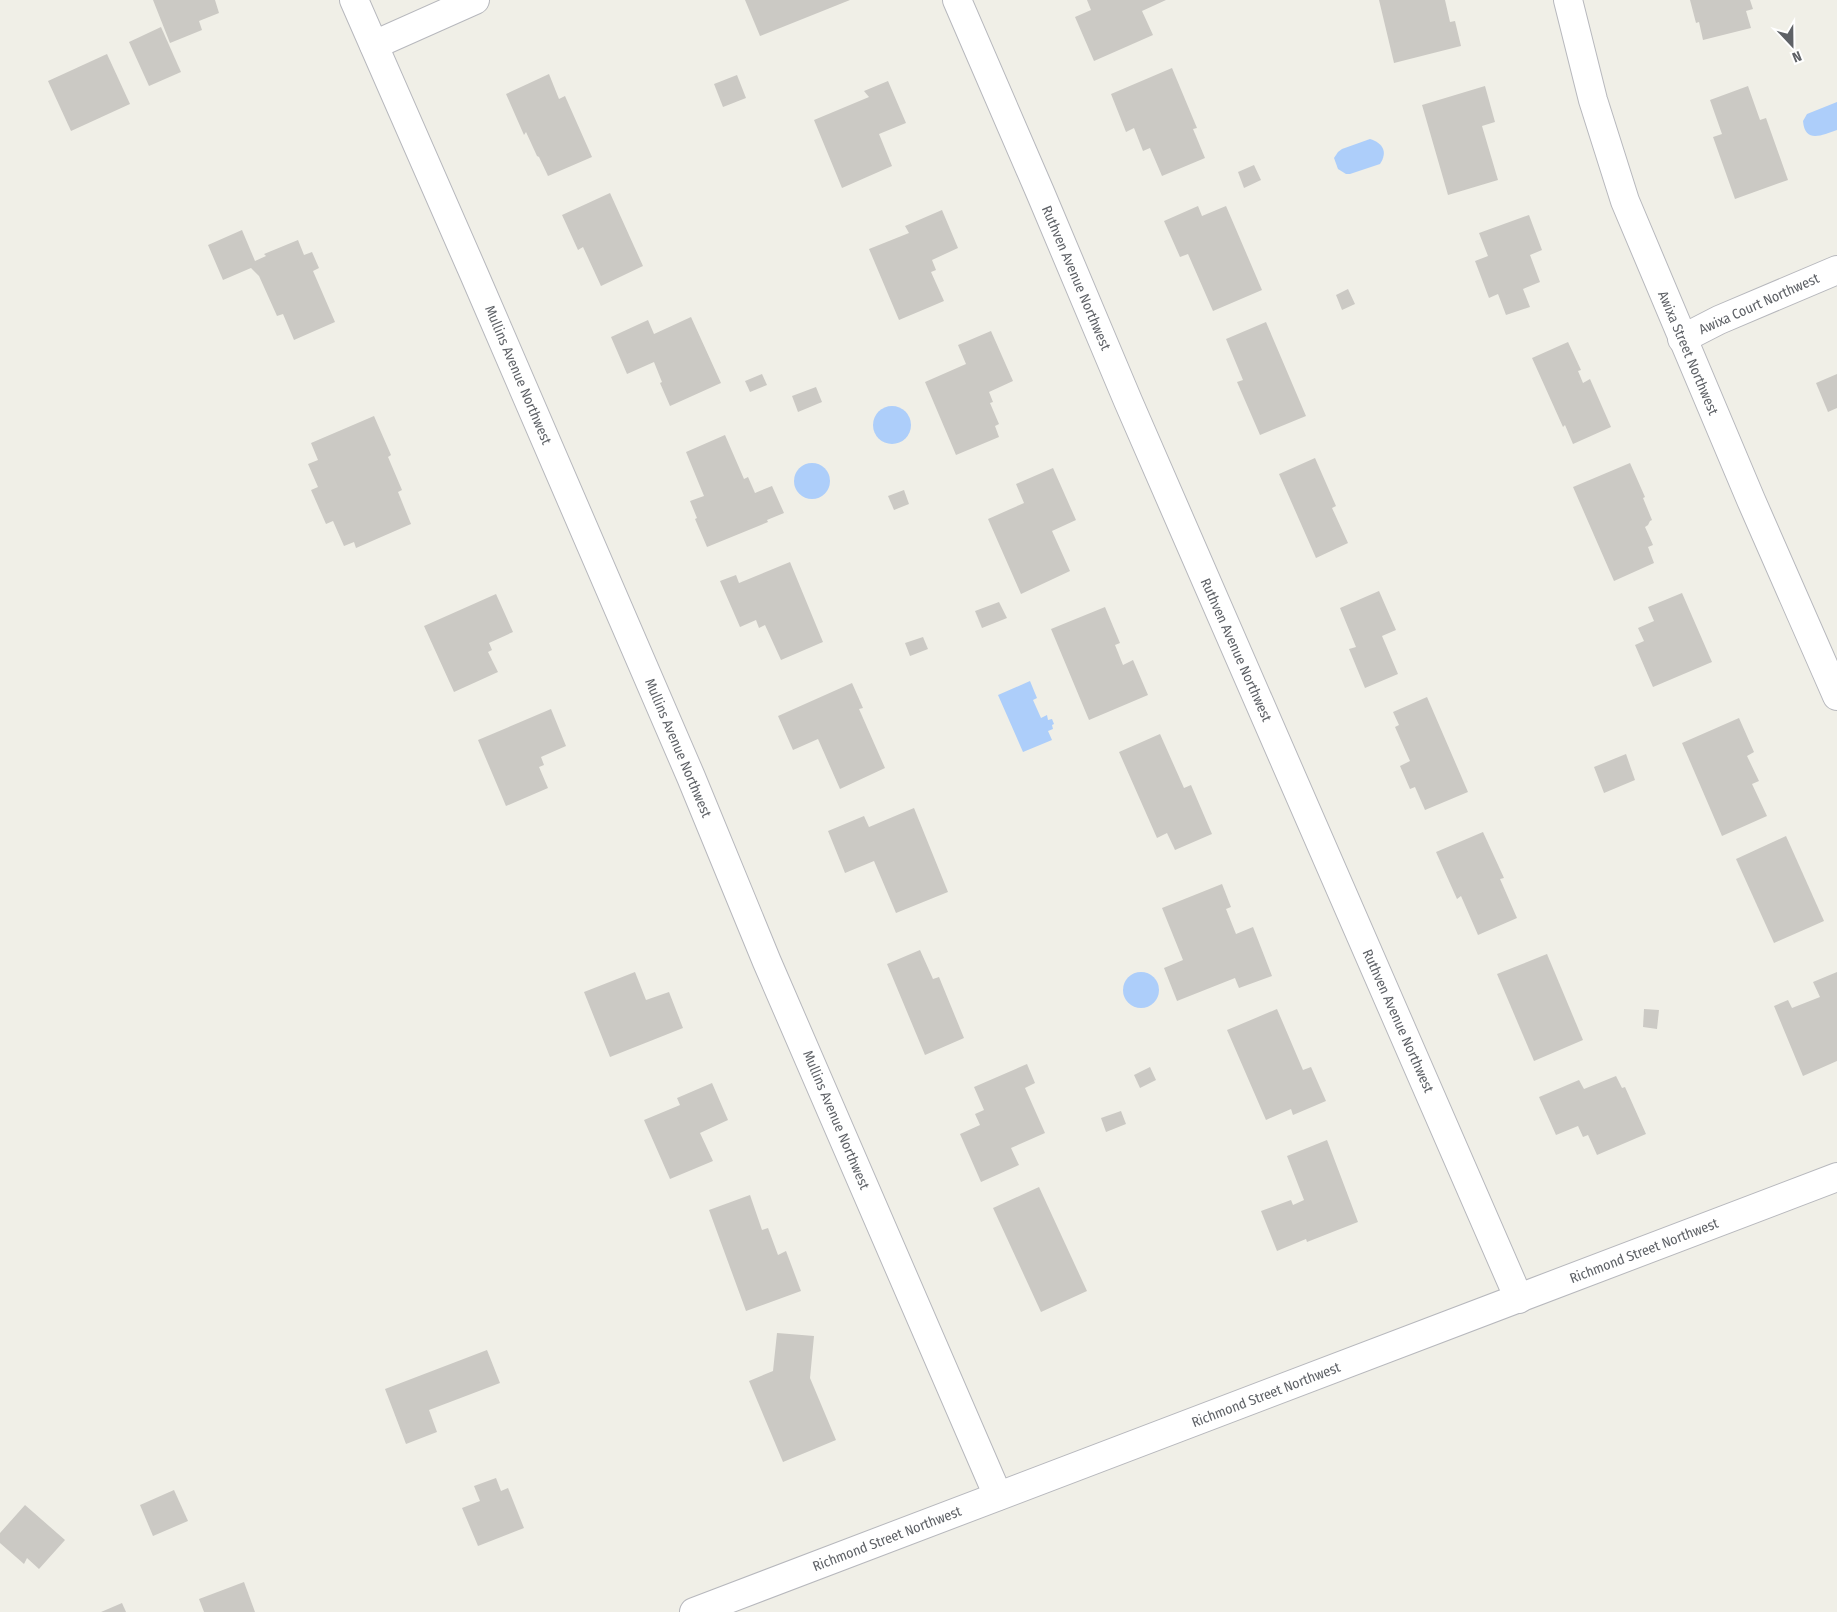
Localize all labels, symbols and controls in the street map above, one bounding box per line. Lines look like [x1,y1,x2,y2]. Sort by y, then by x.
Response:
north arrow [1767,20,1817,70]
text: N [1790,47,1804,66]
street label: Ruthven Avenue Northwest [1038,203,1114,353]
street label: Awixa Court Northwest [1696,270,1822,338]
street label: Awixa Street Northwest [1654,288,1722,418]
street label: Mullins Avenue Northwest [481,303,555,448]
street label: Ruthven Avenue Northwest [1197,576,1276,725]
street label: Mullins Avenue Northwest [641,676,715,821]
street label: Ruthven Avenue Northwest [1359,947,1438,1096]
street label: Mullins Avenue Northwest [799,1048,873,1193]
street label: Richmond Street Northwest [1567,1215,1721,1287]
street label: Richmond Street Northwest [1189,1359,1343,1431]
street label: Richmond Street Northwest [810,1503,964,1575]

